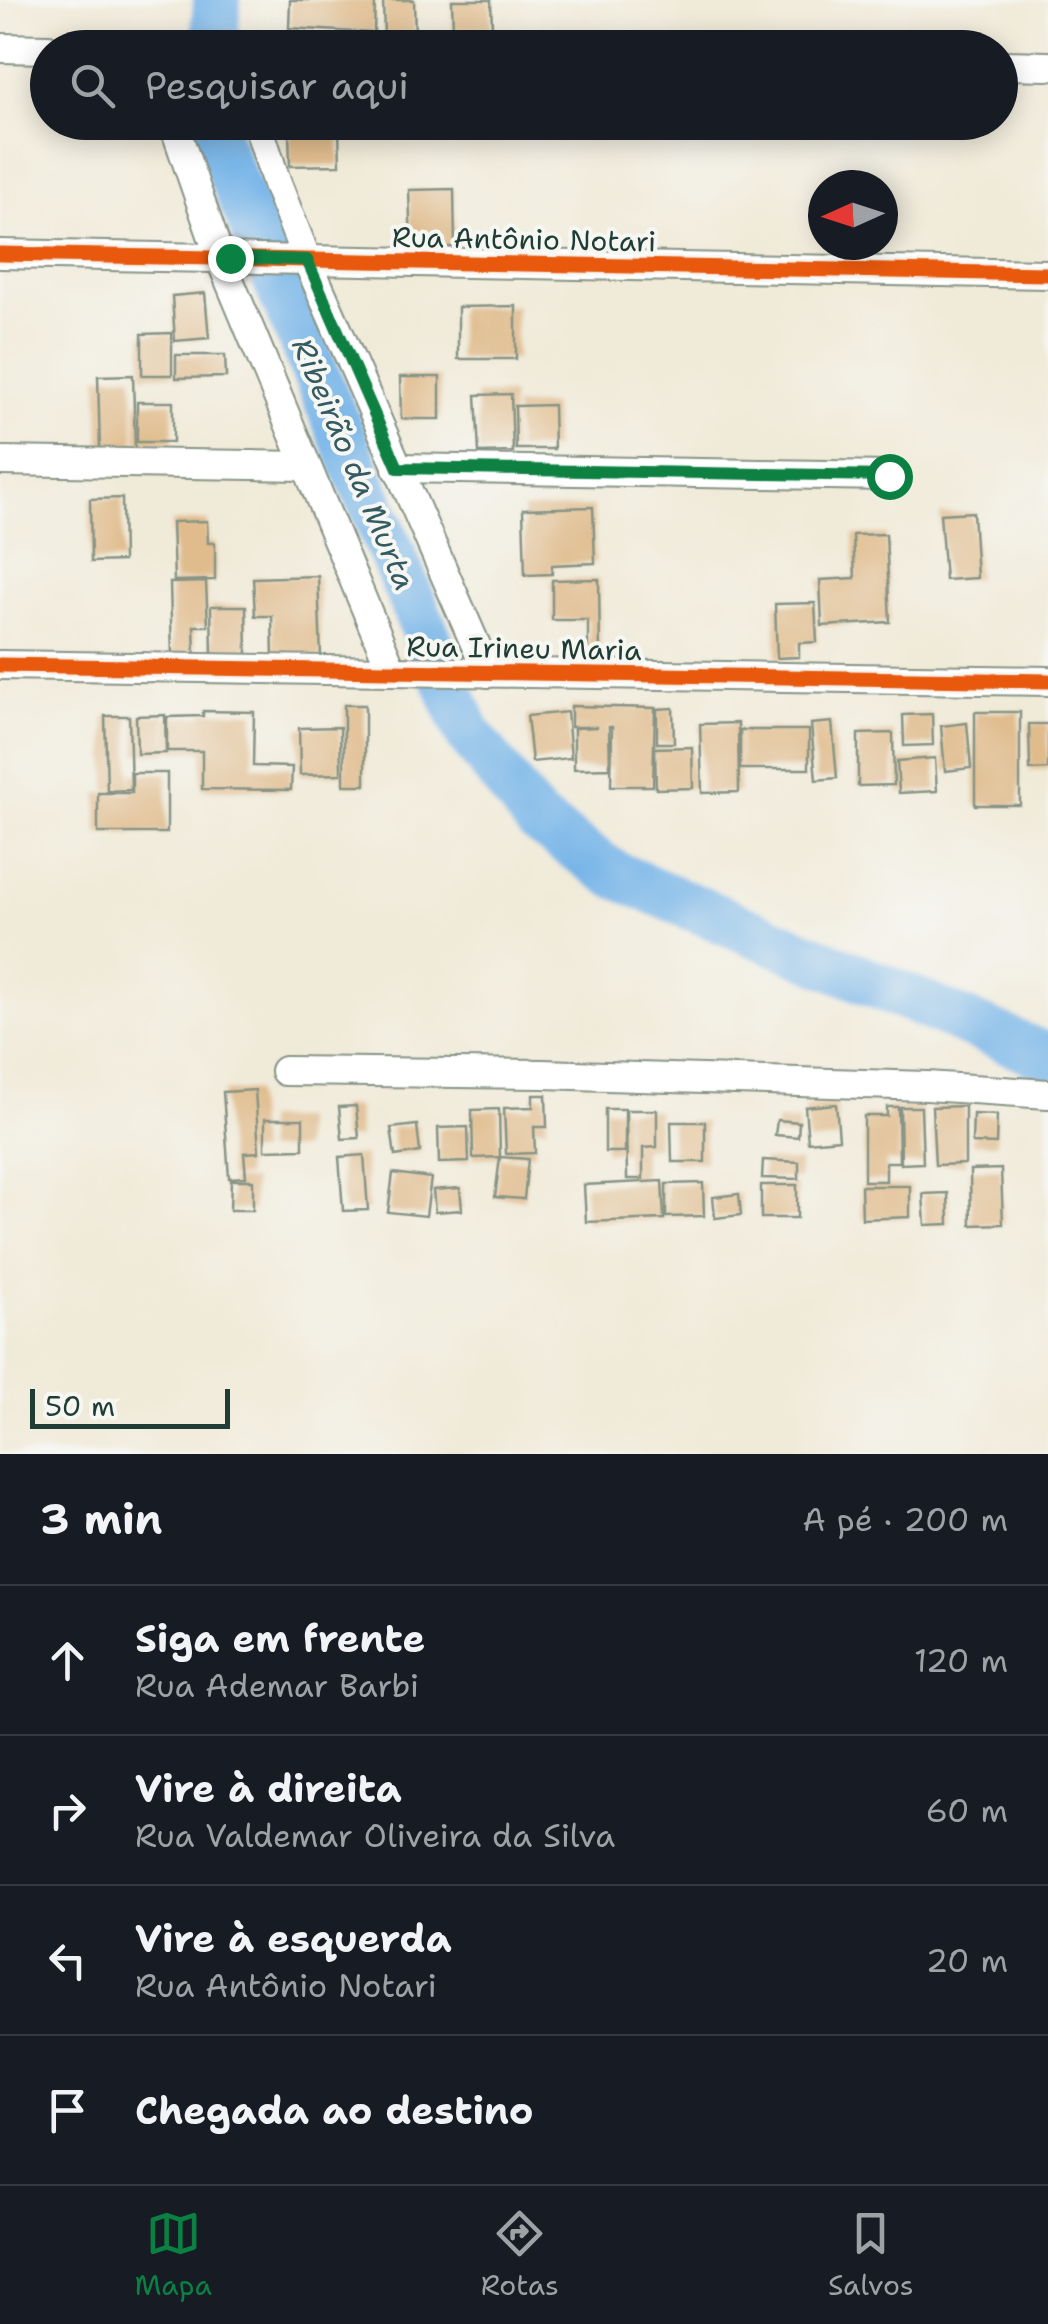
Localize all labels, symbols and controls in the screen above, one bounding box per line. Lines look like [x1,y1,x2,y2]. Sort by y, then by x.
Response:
search box [30,30,1018,140]
icon: search [65,58,120,113]
text: Pesquisar aqui [145,60,409,111]
north arrow [808,170,898,260]
street label: Rua Antônio Notari [392,218,656,260]
route end [208,236,254,282]
water label: Ribeirão da Murta [282,332,426,596]
route start [867,454,913,500]
street label: Rua Irineu Maria [406,627,642,669]
scale bar [30,1384,230,1428]
text: 50 m [45,1387,115,1425]
text: 3 min [40,1491,162,1547]
text: A pé · 200 m [803,1498,1008,1541]
text: Siga em frente [135,1613,425,1664]
icon: ahead [40,1633,95,1688]
text: 120 m [914,1639,1008,1682]
text: Rua Ademar Barbi [135,1664,419,1707]
text: Vire à direita [135,1763,402,1814]
icon: right [40,1783,95,1838]
text: 60 m [926,1789,1008,1832]
text: Rua Valdemar Oliveira da Silva [135,1814,615,1857]
text: Vire à esquerda [135,1913,452,1964]
icon: left [40,1933,95,1988]
text: 20 m [926,1939,1008,1982]
text: Rua Antônio Notari [135,1964,437,2007]
icon: arrive [40,2083,95,2138]
text: Chegada ao destino [135,2085,533,2136]
tab: Mapa [134,2206,212,2304]
tab: Rotas [481,2206,559,2304]
tab: Salvos [828,2206,914,2304]

